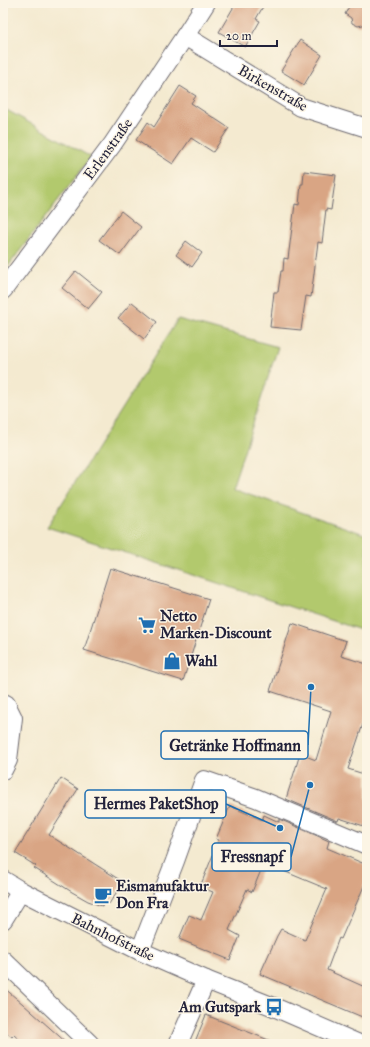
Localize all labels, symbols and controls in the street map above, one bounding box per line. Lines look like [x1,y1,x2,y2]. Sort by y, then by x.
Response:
scale bar [220,22,277,48]
text: 20 m [226,29,252,43]
street label: Birkenstraße [235,61,311,115]
street label: Erlenstraße [80,115,136,183]
place label: Netto Marken-Discount [160,607,272,642]
supermarket icon: Netto Marken-Discount [137,615,157,635]
shop icon: Wahl [162,651,182,671]
place label: Wahl [185,652,218,670]
callout: Getränke Hoffmann [161,731,308,759]
text: Getränke Hoffmann [169,736,301,755]
callout: Hermes PaketShop [85,790,226,818]
text: Hermes PaketShop [93,794,219,814]
callout: Fressnapf [212,843,291,871]
text: Fressnapf [220,847,286,867]
place label: Eismanufaktur Don Fra [116,877,209,912]
cafe icon: Eismanufaktur Don Fra [93,885,113,905]
street label: Bahnhofstraße [68,909,158,965]
bus stop icon: Am Gutspark [264,997,284,1017]
place label: Am Gutspark [178,998,262,1017]

